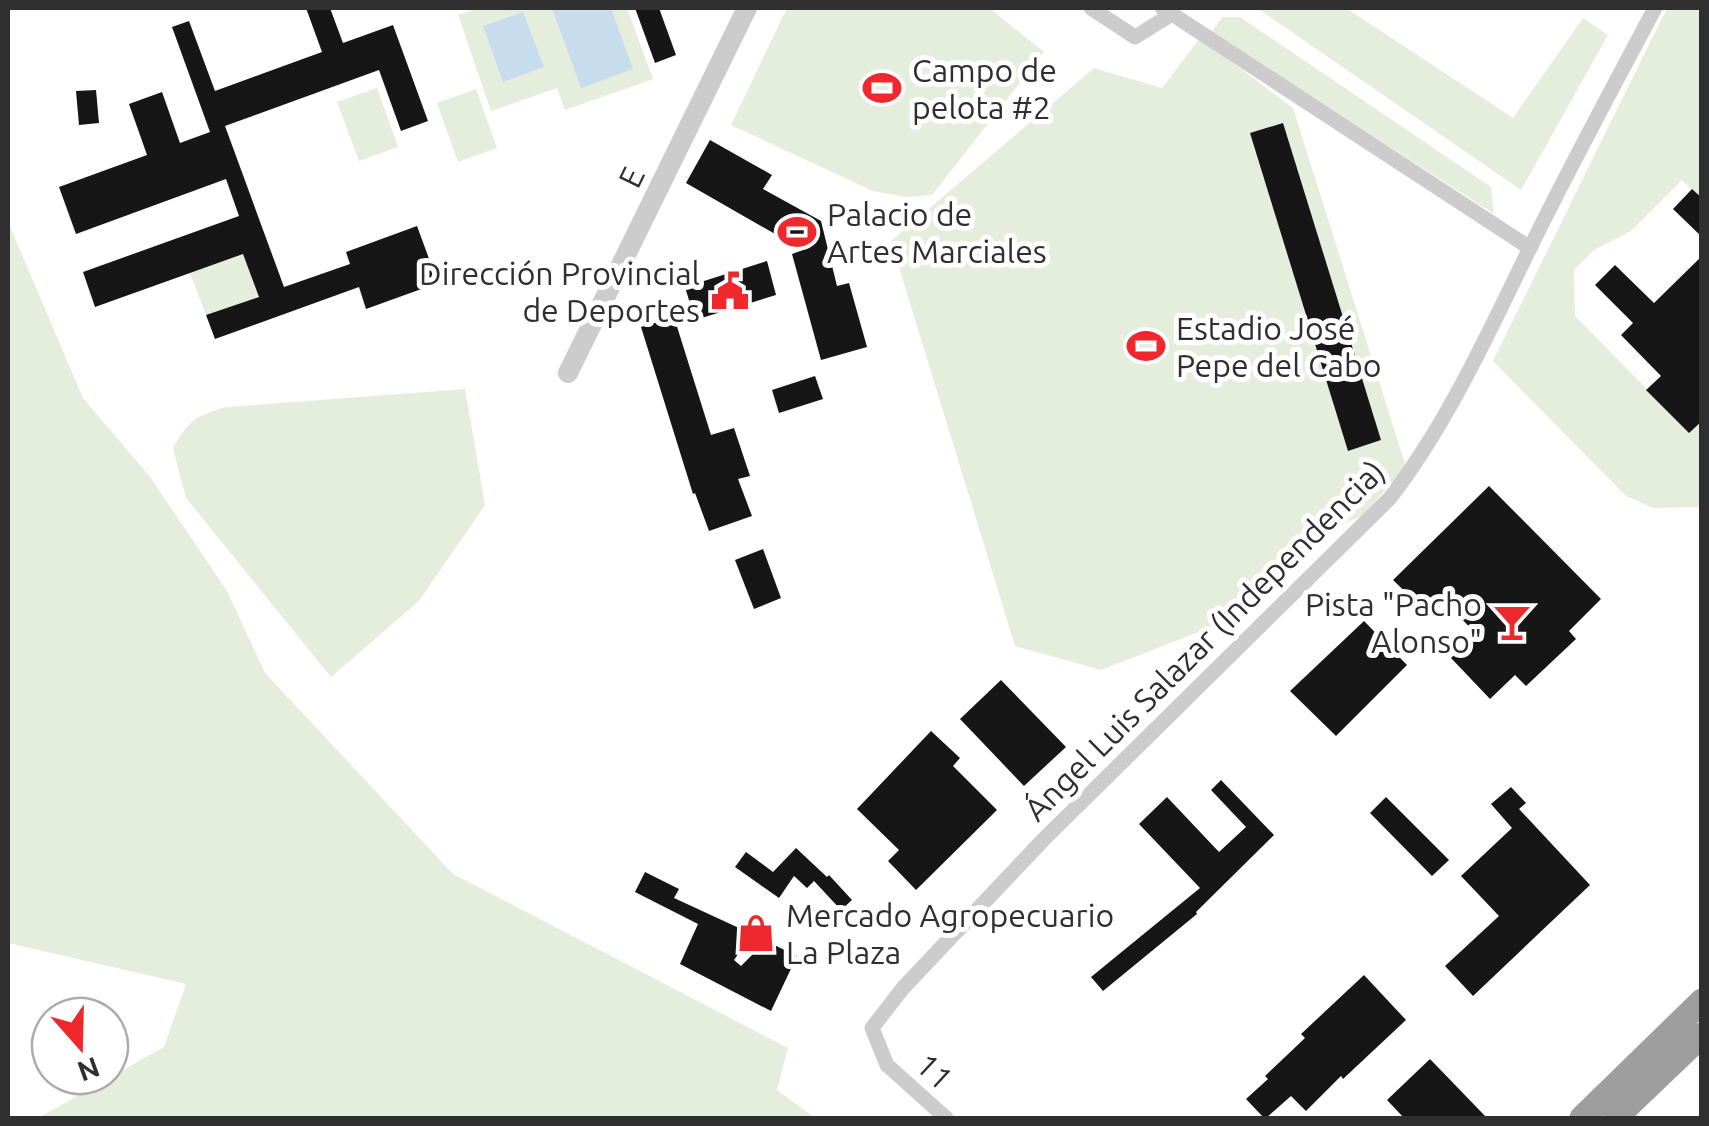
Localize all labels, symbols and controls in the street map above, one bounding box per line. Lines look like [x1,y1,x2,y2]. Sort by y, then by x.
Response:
place label: Campo de pelota #2 [912,52,1057,125]
sports icon: Campo de pelota #2 [861,67,903,109]
street label: E [611,161,651,193]
place label: Palacio de Artes Marciales [827,196,1047,269]
sports icon: Palacio de Artes Marciales [776,211,818,253]
place label: Dirección Provincial de Deportes [419,255,700,328]
public building icon: Dirección Provincial de Deportes [709,270,751,312]
place label: Estadio José Pepe del Cabo [1176,310,1382,383]
sports icon: Estadio José Pepe del Cabo [1125,325,1167,367]
street label: Ángel Luis Salazar (Independencia) [1017,453,1391,827]
place label: Pista "Pacho Alonso" [1305,586,1482,659]
bar icon: Pista "Pacho Alonso" [1491,601,1533,643]
place label: Mercado Agropecuario La Plaza [786,897,1114,970]
shop icon: Mercado Agropecuario La Plaza [735,912,777,954]
north arrow [30,996,130,1096]
street label: 11 [910,1046,960,1096]
text: N [74,1052,104,1088]

